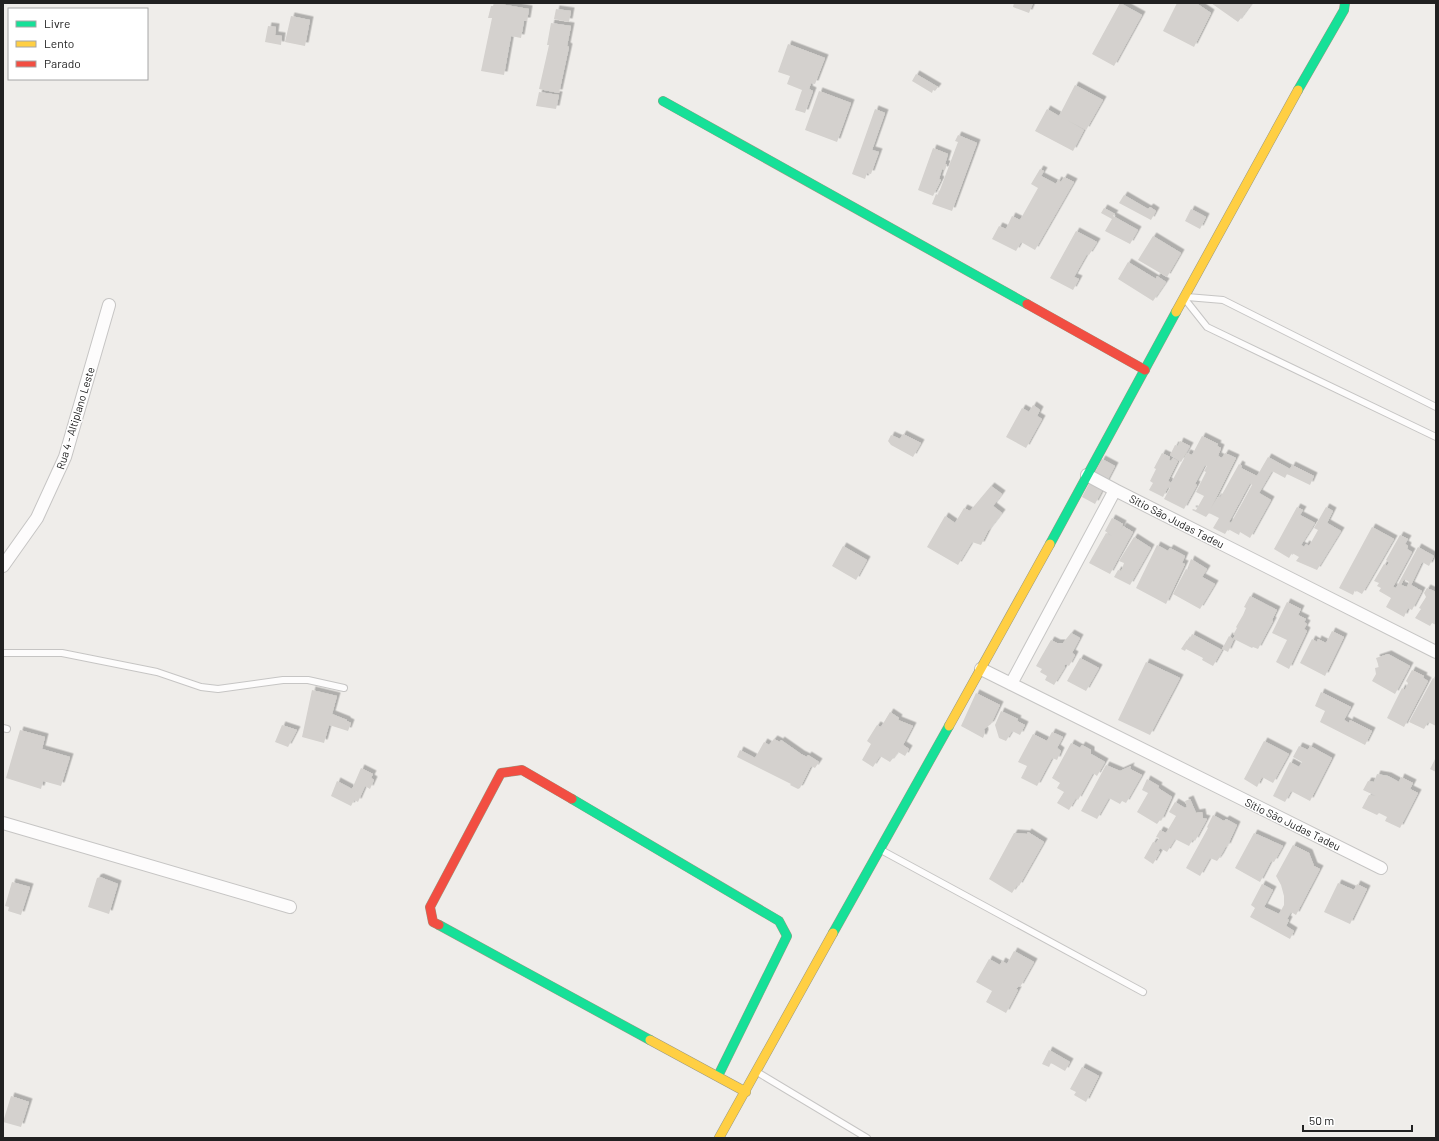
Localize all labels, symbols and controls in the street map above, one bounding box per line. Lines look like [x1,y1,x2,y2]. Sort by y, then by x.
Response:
legend [8,8,148,80]
text: Livre [44,16,70,30]
text: Lento [44,36,74,50]
text: Parado [44,56,81,70]
street label: Rua 4 - Altiplano Leste [53,365,97,471]
street label: Sítio São Judas Tadeu [1127,491,1227,551]
street label: Sítio São Judas Tadeu [1243,795,1343,853]
scale bar [1303,1107,1412,1133]
text: 50 m [1309,1113,1334,1127]

